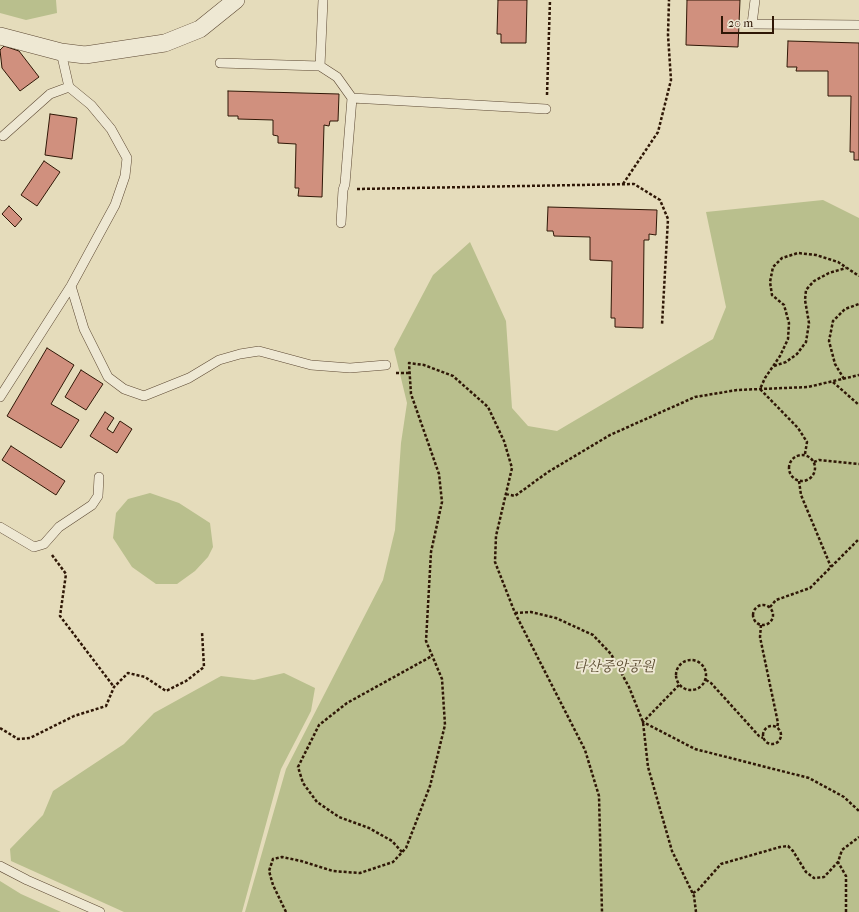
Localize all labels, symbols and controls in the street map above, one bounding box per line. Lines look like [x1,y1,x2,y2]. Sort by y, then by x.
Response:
scale bar [723,8,776,34]
text: 20 m [728,16,753,30]
park label: 다산중앙공원 [573,660,655,676]

